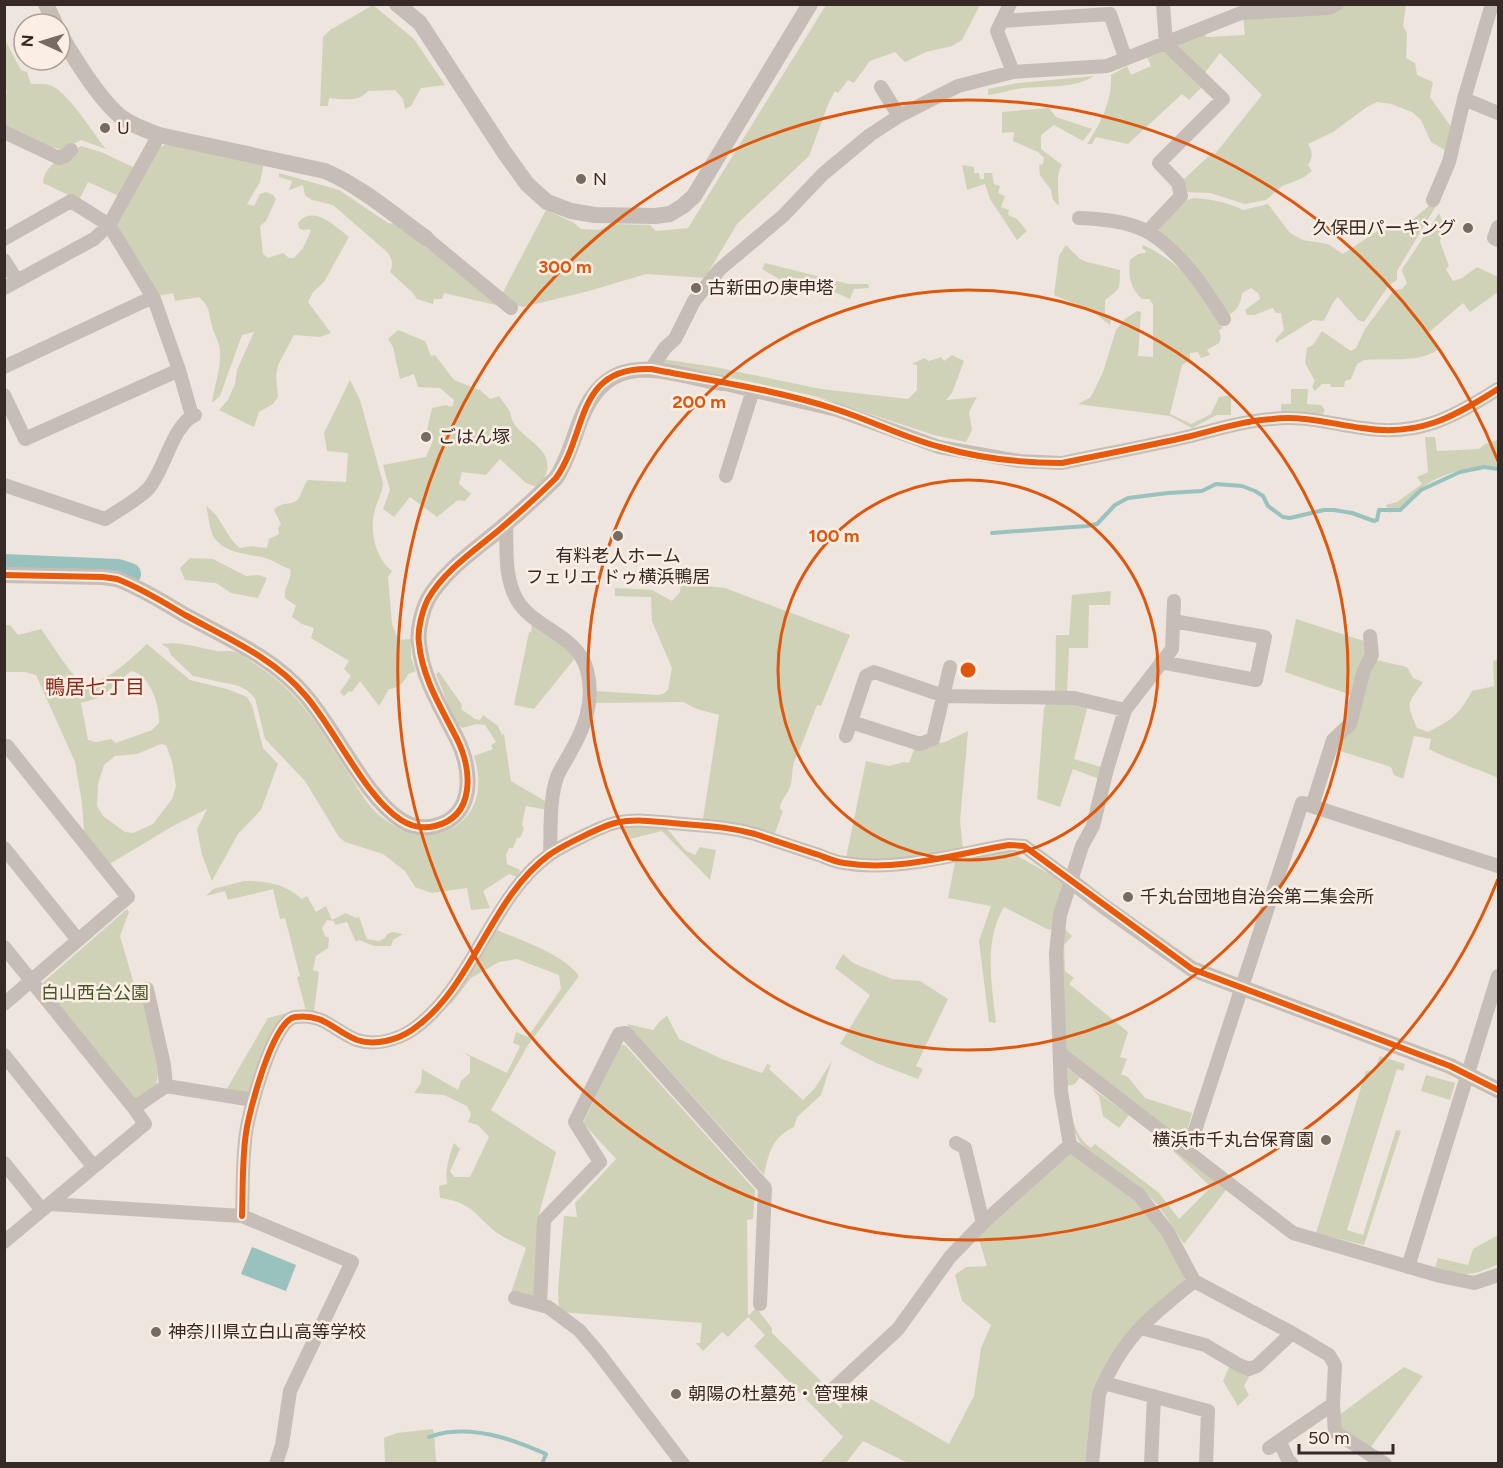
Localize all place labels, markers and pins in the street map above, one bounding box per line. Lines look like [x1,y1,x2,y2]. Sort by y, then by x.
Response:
place label: U [117,117,130,139]
marker: U [98,121,112,135]
place label: N [593,168,607,190]
marker: N [574,172,588,186]
place label: 久保田パーキング [1313,217,1456,239]
marker: 久保田パーキング [1461,221,1475,235]
place label: 古新田の庚申塔 [708,277,834,299]
marker: 古新田の庚申塔 [689,281,703,295]
place label: ごはん塚 [438,426,510,448]
marker: ごはん塚 [419,430,433,444]
marker: 有料老人ホーム フェリエ ドゥ横浜鴨居 [611,529,625,543]
place label: 有料老人ホーム フェリエ ドゥ横浜鴨居 [526,545,710,588]
centre of rings [958,660,978,680]
place label: 千丸台団地自治会第二集会所 [1140,886,1374,908]
marker: 千丸台団地自治会第二集会所 [1121,890,1135,904]
place label: 横浜市千丸台保育園 [1152,1129,1314,1151]
marker: 横浜市千丸台保育園 [1319,1133,1333,1147]
place label: 神奈川県立白山高等学校 [168,1321,366,1343]
marker: 神奈川県立白山高等学校 [149,1325,163,1339]
place label: 朝陽の杜墓苑・管理棟 [688,1383,868,1405]
marker: 朝陽の杜墓苑・管理棟 [669,1387,683,1401]

